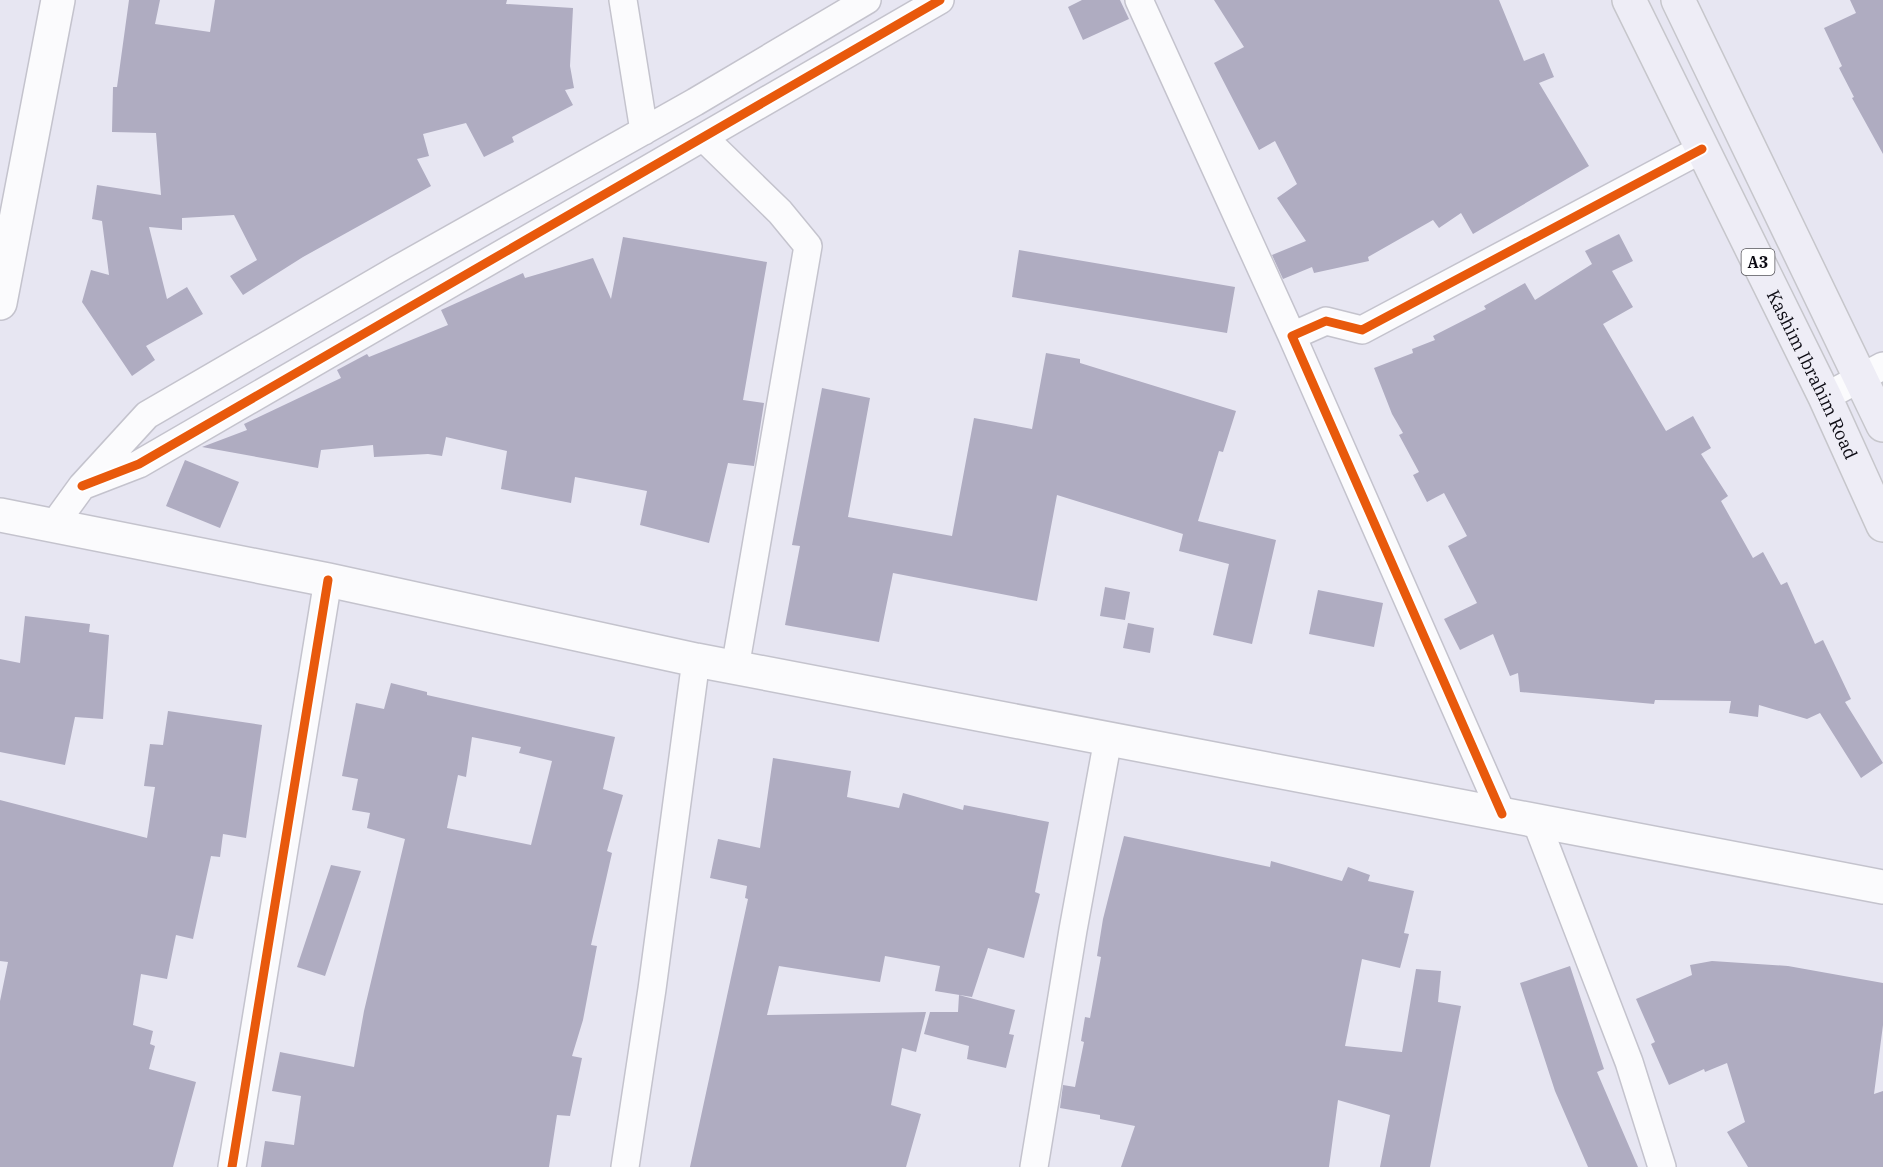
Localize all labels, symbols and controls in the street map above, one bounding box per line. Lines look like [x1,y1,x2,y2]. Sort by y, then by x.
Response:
road number: A3 [1742,249,1774,275]
street label: Kashim Ibrahim Road [1762,286,1863,463]

